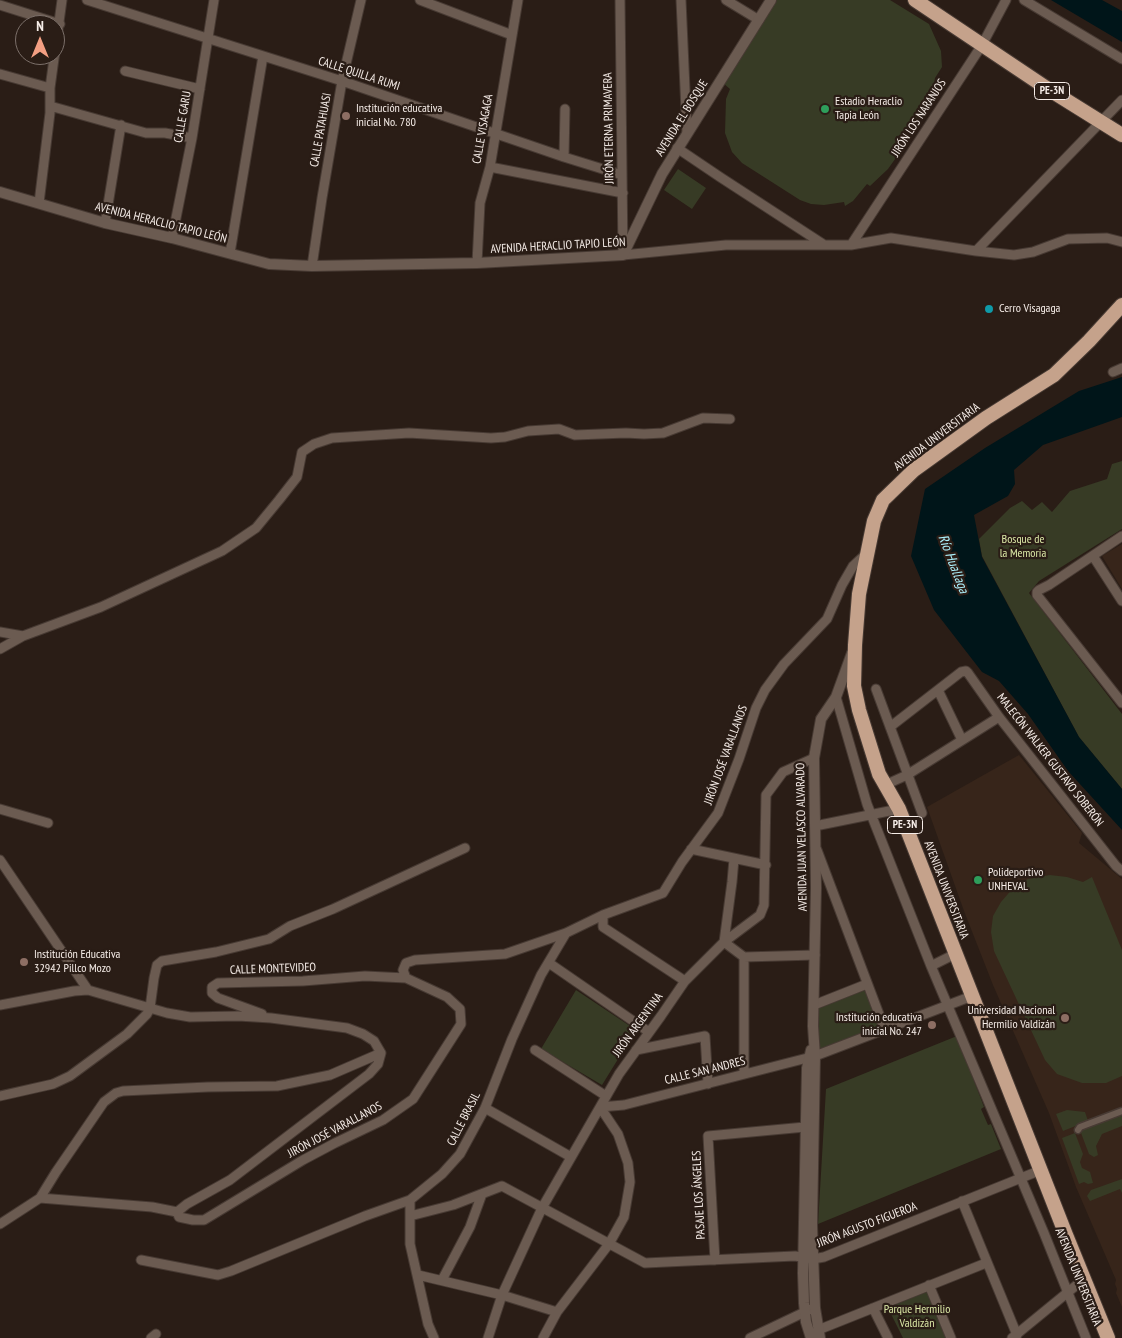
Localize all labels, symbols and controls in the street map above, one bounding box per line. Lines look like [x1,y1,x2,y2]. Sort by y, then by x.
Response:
north arrow [15,15,65,65]
text: N [36,17,44,35]
street label: CALLE QUILLA RUMI [316,54,402,94]
street label: JIRÓN ETERNA PRIMAVERA [601,72,617,184]
street label: JIRÓN LOS NARANJOS [889,76,949,160]
street label: AVENIDA EL BOSQUE [653,77,711,159]
road number: PE-3N [1034,82,1070,100]
street label: CALLE GARU [171,90,195,144]
street label: CALLE PATAHUASI [307,92,335,168]
street label: CALLE VISAGAGA [470,93,496,165]
place label: Estadio Heraclio Tapia León [835,95,902,123]
place label: Institución educativa inicial No. 780 [356,102,442,130]
marker: Estadio Heraclio Tapia León [819,103,831,115]
marker: Institución educativa inicial No. 780 [340,110,352,122]
street label: AVENIDA HERACLIO TAPIO LEÓN [94,200,228,246]
street label: AVENIDA HERACLIO TAPIO LEÓN [490,235,626,257]
place label: Cerro Visagaga [999,302,1060,316]
marker: Cerro Visagaga [983,303,995,315]
street label: AVENIDA UNIVERSITARIA [891,400,983,474]
water label: Río Huallaga [934,532,972,596]
park label: Bosque de la Memoria [1000,533,1046,561]
street label: MALECÓN WALKER GUSTAVO SOBERÓN [994,691,1106,829]
street label: JIRÓN JOSÉ VARALLANOS [701,703,751,807]
street label: AVENIDA JUAN VELASCO ALVARADO [794,763,810,911]
road number: PE-3N [888,816,922,834]
street label: AVENIDA UNIVERSITARIA [921,839,971,941]
place label: Polideportivo UNHEVAL [988,866,1044,894]
marker: Polideportivo UNHEVAL [972,874,984,886]
place label: Institución Educativa 32942 Pillco Mozo [34,948,120,976]
marker: Institución Educativa 32942 Pillco Mozo [18,956,30,968]
street label: CALLE MONTEVIDEO [230,960,316,978]
street label: JIRÓN ARGENTINA [610,990,666,1060]
place label: Universidad Nacional Hermilio Valdizán [967,1004,1055,1032]
place label: Institución educativa inicial No. 247 [836,1011,922,1039]
marker: Universidad Nacional Hermilio Valdizán [1059,1012,1071,1024]
marker: Institución educativa inicial No. 247 [926,1019,938,1031]
street label: CALLE SAN ANDRES [663,1054,747,1088]
street label: CALLE BRASIL [444,1090,484,1148]
street label: JIRÓN JOSÉ VARALLANOS [285,1099,385,1161]
street label: PASAJE LOS ÁNGELES [689,1150,709,1240]
street label: JIRÓN AGUSTO FIGUEROA [815,1199,919,1251]
street label: AVENIDA UNIVERSITARIA [1052,1226,1104,1328]
park label: Parque Hermilio Valdizán [884,1303,950,1331]

